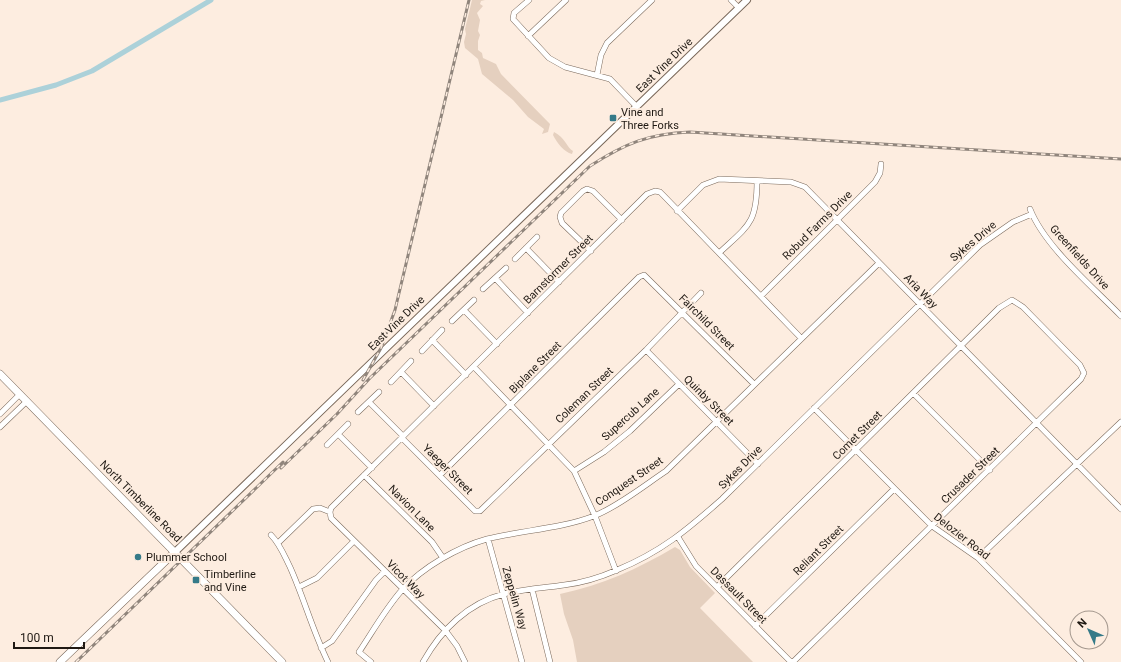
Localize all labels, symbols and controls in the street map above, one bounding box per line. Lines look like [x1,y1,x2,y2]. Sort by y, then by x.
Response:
street label: East Vine Drive [633,35,695,95]
place label: Vine and Three Forks [621,106,679,132]
marker: Vine and Three Forks [608,113,618,123]
street label: Robud Farms Drive [780,188,855,263]
street label: Sykes Drive [948,218,999,264]
street label: Greenfields Drive [1047,222,1112,293]
street label: Barnstormer Street [521,232,596,307]
street label: Aria Way [901,271,941,312]
street label: Fairchild Street [676,292,737,353]
street label: East Vine Drive [365,293,427,353]
street label: Biplane Street [507,338,564,396]
street label: Coleman Street [553,364,616,426]
street label: Quinby Street [681,373,737,428]
street label: Supercub Lane [599,385,662,444]
street label: Comet Street [830,408,885,463]
street label: Yaeger Street [420,442,476,497]
street label: Sykes Drive [716,443,765,492]
street label: Crusader Street [938,444,1003,506]
street label: Conquest Street [593,454,666,509]
street label: North Timberline Road [97,458,184,545]
street label: Navion Lane [386,482,438,535]
street label: Delozier Road [931,510,992,562]
street label: Reliant Street [791,522,846,578]
place label: Plummer School [146,551,227,564]
marker: Plummer School [133,552,143,562]
street label: Vicot Way [384,558,428,602]
street label: Dassault Street [708,564,770,627]
street label: Zeppelin Way [499,565,530,632]
place label: Timberline and Vine [204,568,256,594]
marker: Timberline and Vine [191,575,201,585]
north arrow [1069,610,1109,650]
text: N [1075,616,1090,631]
scale bar [14,624,84,650]
text: 100 m [20,631,54,645]

